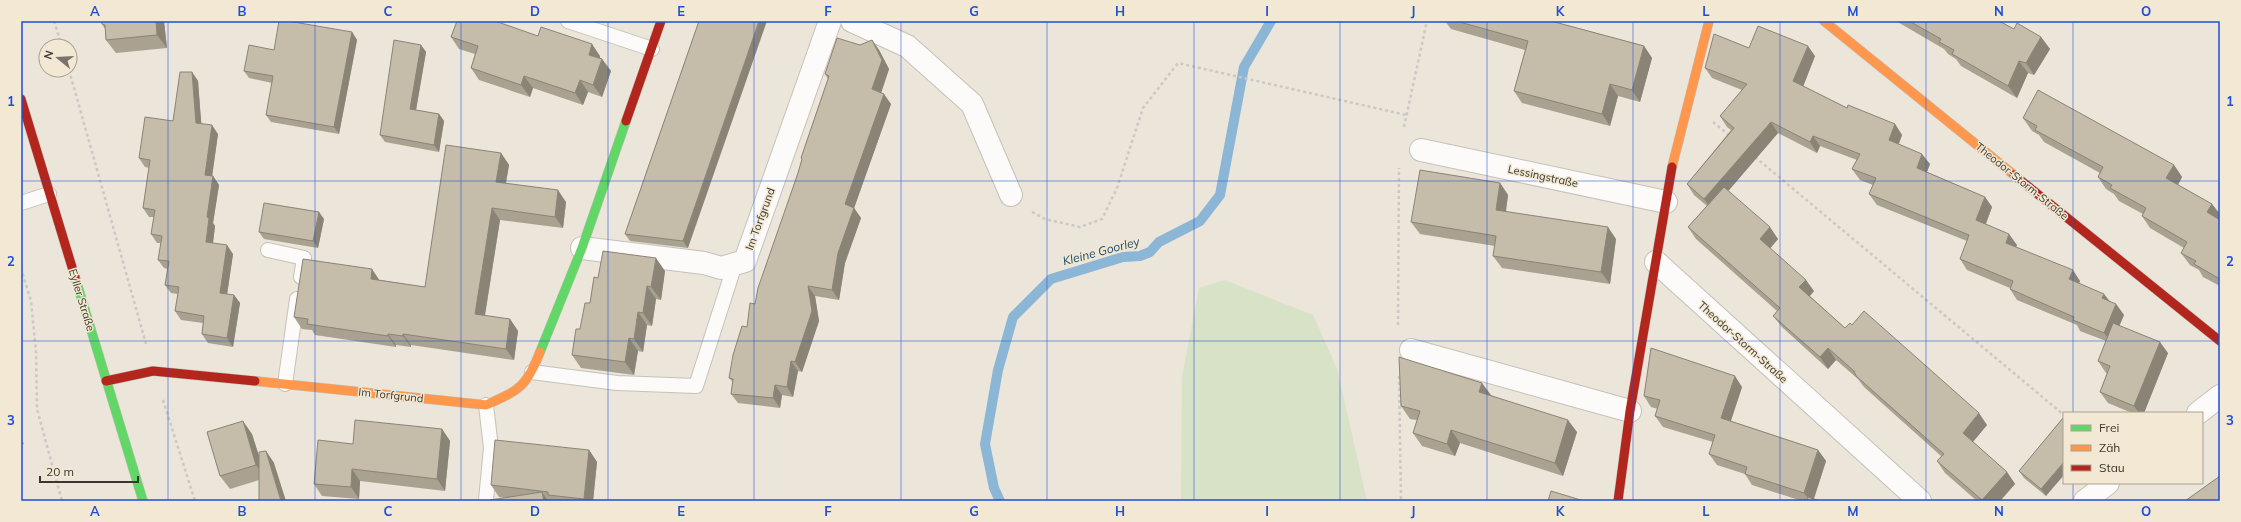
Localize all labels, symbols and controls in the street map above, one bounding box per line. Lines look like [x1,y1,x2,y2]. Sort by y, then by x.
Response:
text: A [90,3,100,19]
text: B [238,3,247,19]
text: C [384,3,393,19]
text: D [530,3,540,19]
text: E [677,3,685,19]
text: F [824,3,832,19]
text: G [969,3,979,19]
text: H [1115,3,1125,19]
text: I [1265,3,1269,19]
text: J [1411,3,1415,19]
text: K [1556,3,1566,19]
text: L [1702,3,1710,19]
text: M [1847,3,1859,19]
text: N [1994,3,2004,19]
text: O [2141,3,2151,19]
north arrow [38,38,78,78]
text: N [41,49,56,61]
text: 1 [7,93,15,109]
text: 1 [2226,93,2234,109]
street label: Theodor-Storm-Straße [1973,139,2071,223]
street label: Lessingstraße [1507,162,1579,190]
street label: Im Torfgrund [742,186,778,252]
water label: Kleine Goorley [1061,233,1142,268]
text: 2 [7,253,15,269]
text: 2 [2226,253,2234,269]
street label: Eyller Straße [66,267,98,333]
street label: Theodor-Storm-Straße [1695,298,1791,386]
street label: Im Torfgrund [358,385,424,405]
text: 3 [7,412,15,428]
legend [2063,412,2203,484]
text: 3 [2226,412,2234,428]
text: Frei [2099,420,2119,435]
text: Zäh [2099,440,2120,455]
scale bar [40,458,138,484]
text: Stau [2099,460,2125,475]
text: 20 m [46,464,74,479]
text: A [90,503,100,519]
text: B [238,503,247,519]
text: C [384,503,393,519]
text: D [530,503,540,519]
text: E [677,503,685,519]
text: F [824,503,832,519]
text: G [969,503,979,519]
text: H [1115,503,1125,519]
text: I [1265,503,1269,519]
text: J [1411,503,1415,519]
text: K [1556,503,1566,519]
text: L [1702,503,1710,519]
text: M [1847,503,1859,519]
text: N [1994,503,2004,519]
text: O [2141,503,2151,519]

